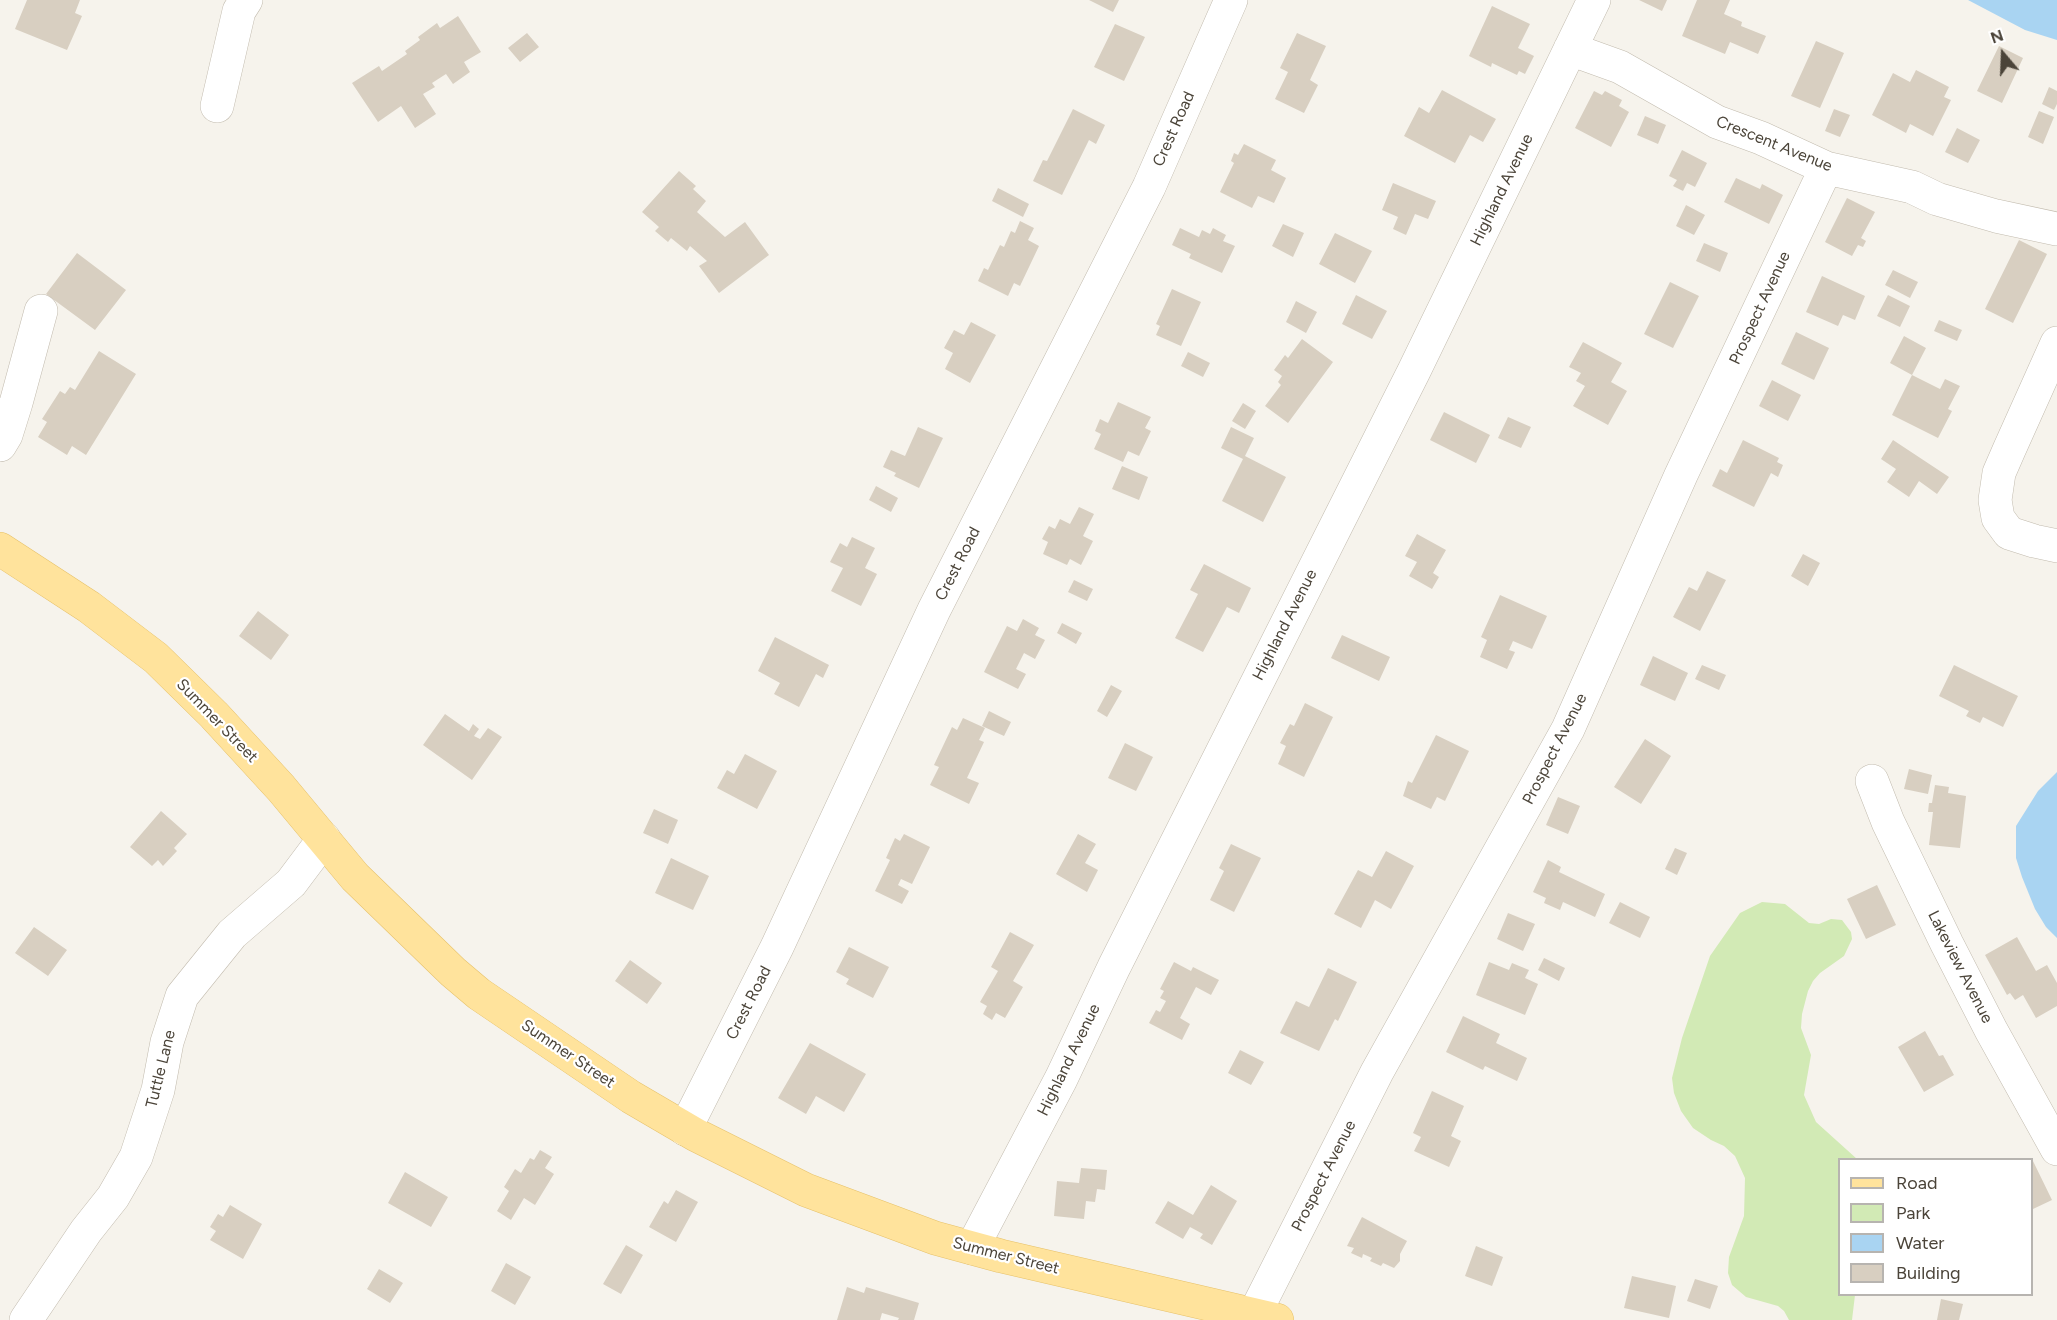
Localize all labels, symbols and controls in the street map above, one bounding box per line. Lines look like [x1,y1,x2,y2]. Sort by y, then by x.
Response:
north arrow [1973,24,2033,84]
text: N [1988,26,2006,48]
street label: Crest Road [1149,89,1199,169]
street label: Crescent Avenue [1713,112,1835,176]
street label: Highland Avenue [1467,131,1537,249]
street label: Prospect Avenue [1725,249,1795,367]
street label: Crest Road [931,524,985,604]
street label: Highland Avenue [1249,566,1321,684]
street label: Summer Street [172,675,262,767]
street label: Prospect Avenue [1519,690,1591,808]
street label: Lakeview Avenue [1923,908,1997,1026]
street label: Crest Road [722,963,776,1043]
street label: Highland Avenue [1034,1001,1104,1119]
street label: Summer Street [517,1016,619,1092]
street label: Tuttle Lane [142,1028,180,1110]
street label: Prospect Avenue [1288,1117,1360,1235]
legend [1838,1158,2033,1296]
text: Road [1896,1172,1937,1194]
text: Park [1896,1202,1930,1224]
text: Water [1896,1232,1944,1254]
street label: Summer Street [951,1234,1061,1278]
text: Building [1896,1262,1961,1284]

